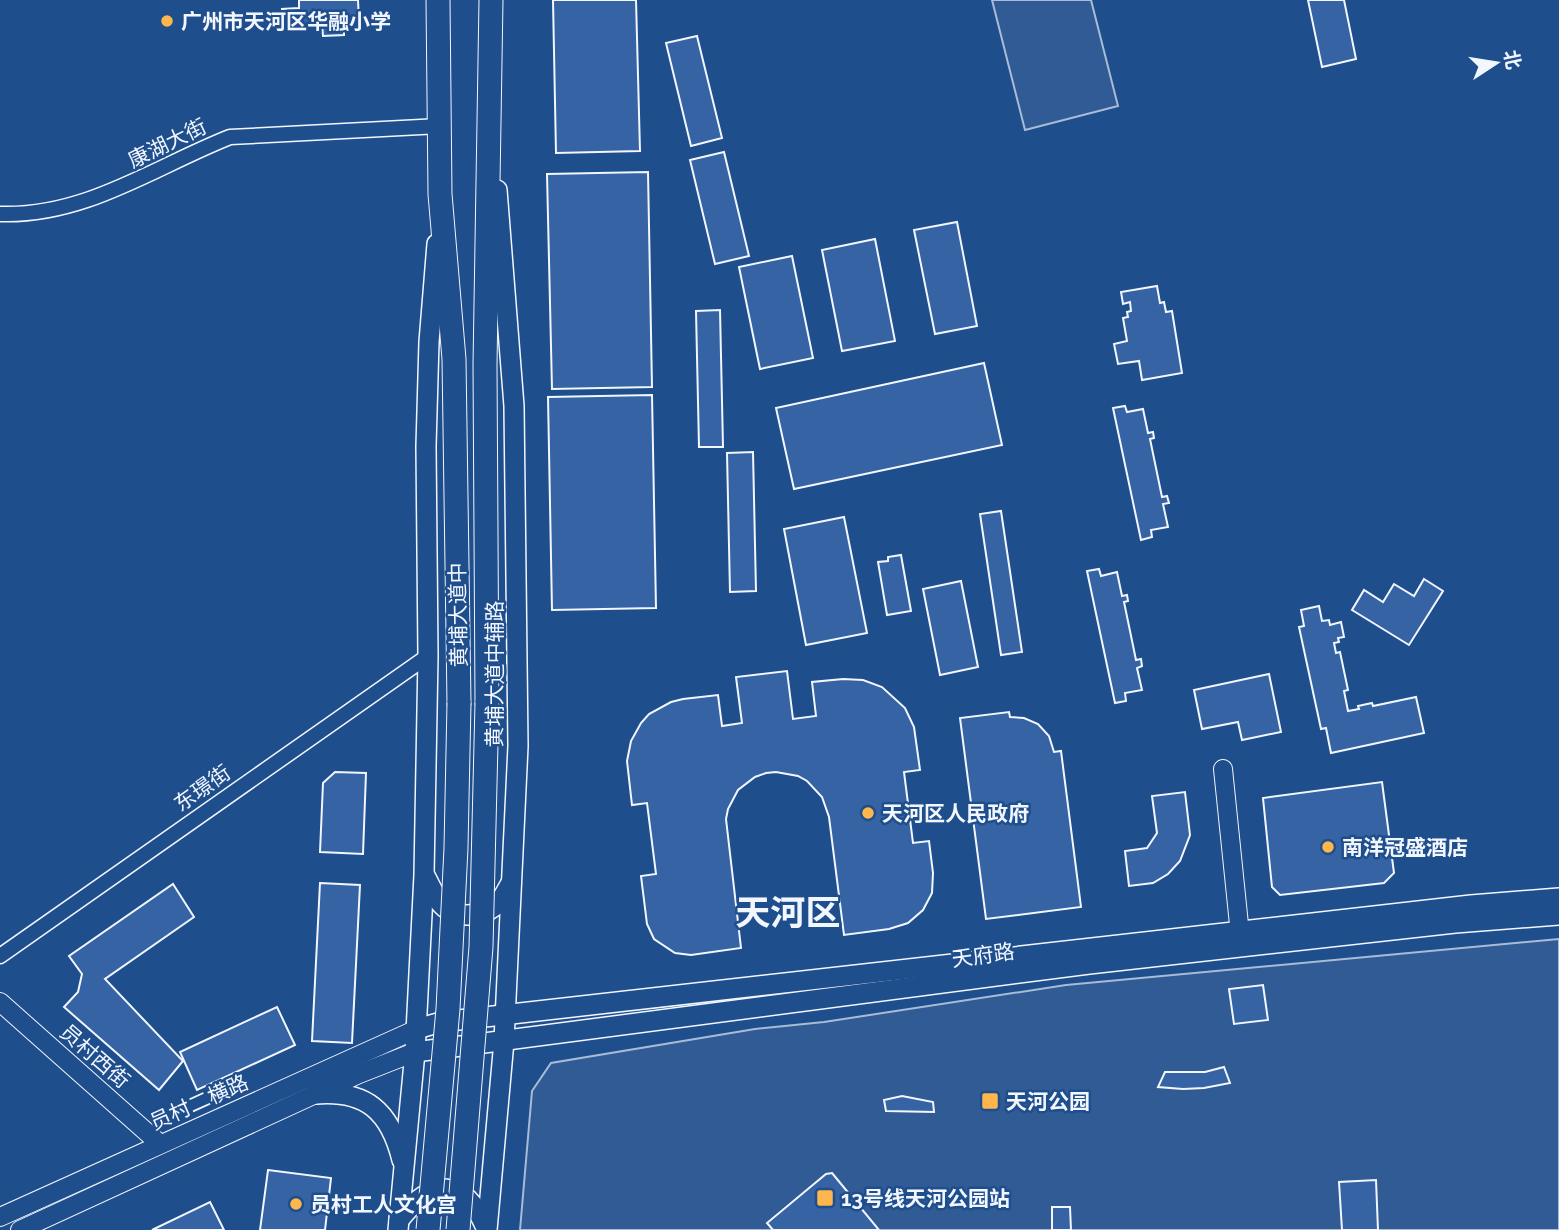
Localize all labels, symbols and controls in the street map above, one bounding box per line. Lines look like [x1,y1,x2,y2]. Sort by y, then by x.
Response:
place label: 广州市天河区华融小学 [181,9,391,34]
marker: 广州市天河区华融小学 [159,13,175,29]
north arrow [1461,28,1531,98]
text: 北 [1500,48,1525,71]
street label: 康湖大街 [124,113,210,173]
street label: 黄埔大道中 [445,562,471,668]
street label: 黄埔大道中辅路 [482,601,507,748]
street label: 东璟街 [169,760,235,816]
place label: 天河区人民政府 [882,801,1029,826]
marker: 天河区人民政府 [860,805,876,821]
place label: 南洋冠盛酒店 [1342,835,1468,860]
marker: 南洋冠盛酒店 [1320,839,1336,855]
district label: 天河区 [735,892,841,933]
street label: 天府路 [950,938,1016,972]
street label: 员村西街 [55,1019,135,1093]
street label: 员村二横路 [146,1069,252,1135]
place label: 天河公园 [1006,1089,1090,1114]
marker: 天河公园 [980,1091,1000,1111]
place label: 13号线天河公园站 [841,1186,1010,1211]
marker: 13号线天河公园站 [815,1188,835,1208]
place label: 员村工人文化宫 [310,1192,457,1217]
marker: 员村工人文化宫 [288,1196,304,1212]

